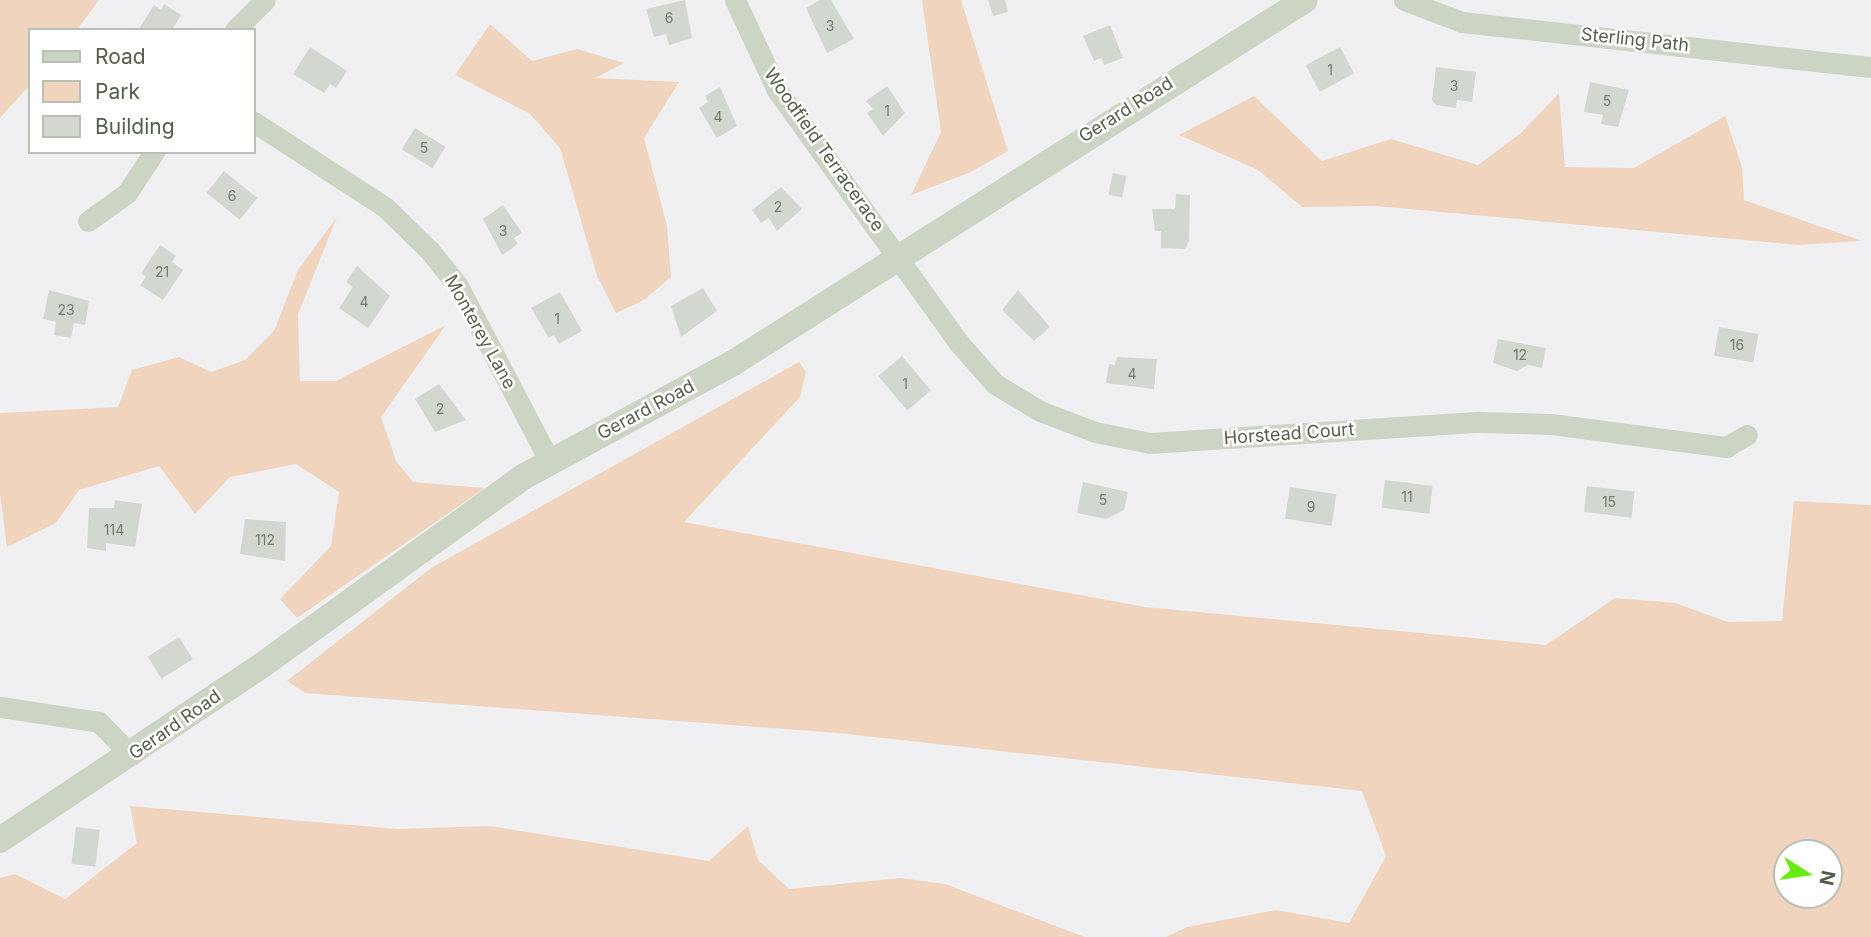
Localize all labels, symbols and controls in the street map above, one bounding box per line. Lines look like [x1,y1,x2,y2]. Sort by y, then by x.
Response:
house number: 6 [665,10,673,26]
house number: 3 [826,18,834,34]
street label: Sterling Path [1580,24,1690,56]
legend [28,28,256,154]
text: Road [95,44,146,69]
house number: 1 [1327,62,1333,78]
street label: Woodfield Terracerace [759,64,889,236]
street label: Gerard Road [1075,73,1177,147]
house number: 3 [1450,78,1458,94]
text: Park [95,79,140,104]
house number: 5 [1603,93,1611,109]
house number: 1 [884,103,890,119]
house number: 4 [713,109,723,125]
text: Building [95,114,175,139]
house number: 5 [420,140,428,156]
house number: 6 [228,188,236,204]
house number: 2 [774,199,782,215]
house number: 3 [499,223,507,239]
house number: 21 [155,264,169,280]
street label: Monterey Lane [440,271,520,393]
house number: 4 [359,294,369,310]
house number: 23 [57,302,75,318]
house number: 1 [554,311,560,327]
house number: 16 [1730,337,1744,353]
house number: 12 [1513,347,1527,363]
house number: 4 [1127,366,1137,382]
street label: Gerard Road [594,375,698,445]
house number: 1 [902,376,908,392]
house number: 2 [436,401,444,417]
street label: Horstead Court [1223,419,1355,449]
house number: 11 [1401,489,1413,505]
house number: 5 [1099,492,1107,508]
house number: 15 [1602,494,1616,510]
house number: 9 [1307,499,1315,515]
house number: 114 [104,522,124,538]
house number: 112 [255,532,275,548]
street label: Gerard Road [125,686,225,764]
north arrow [1773,839,1843,909]
text: N [1814,869,1840,888]

